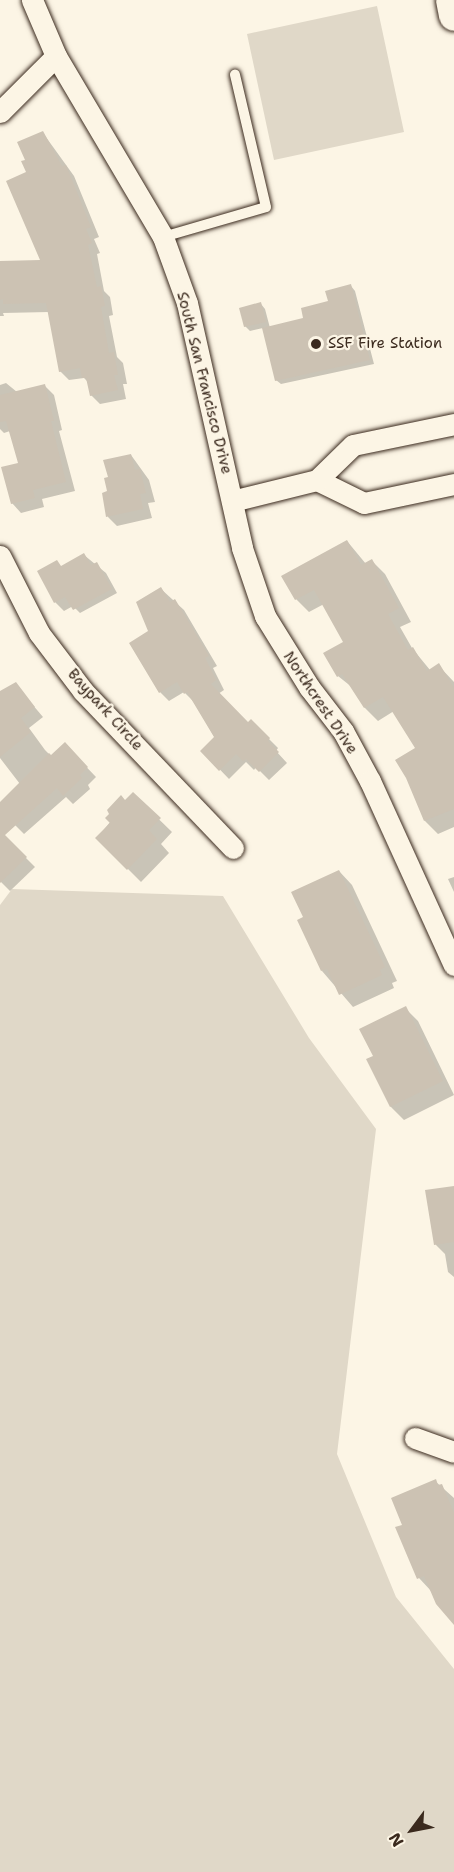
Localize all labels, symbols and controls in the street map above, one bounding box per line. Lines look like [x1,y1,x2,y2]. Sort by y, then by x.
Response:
street label: South San Francisco Drive [173,290,235,476]
place label: SSF Fire Station [328,335,442,353]
marker: SSF Fire Station [309,337,323,351]
street label: Northcrest Drive [279,648,361,758]
street label: Baypark Circle [64,665,146,755]
north arrow [382,1800,442,1860]
text: N [384,1829,409,1851]

